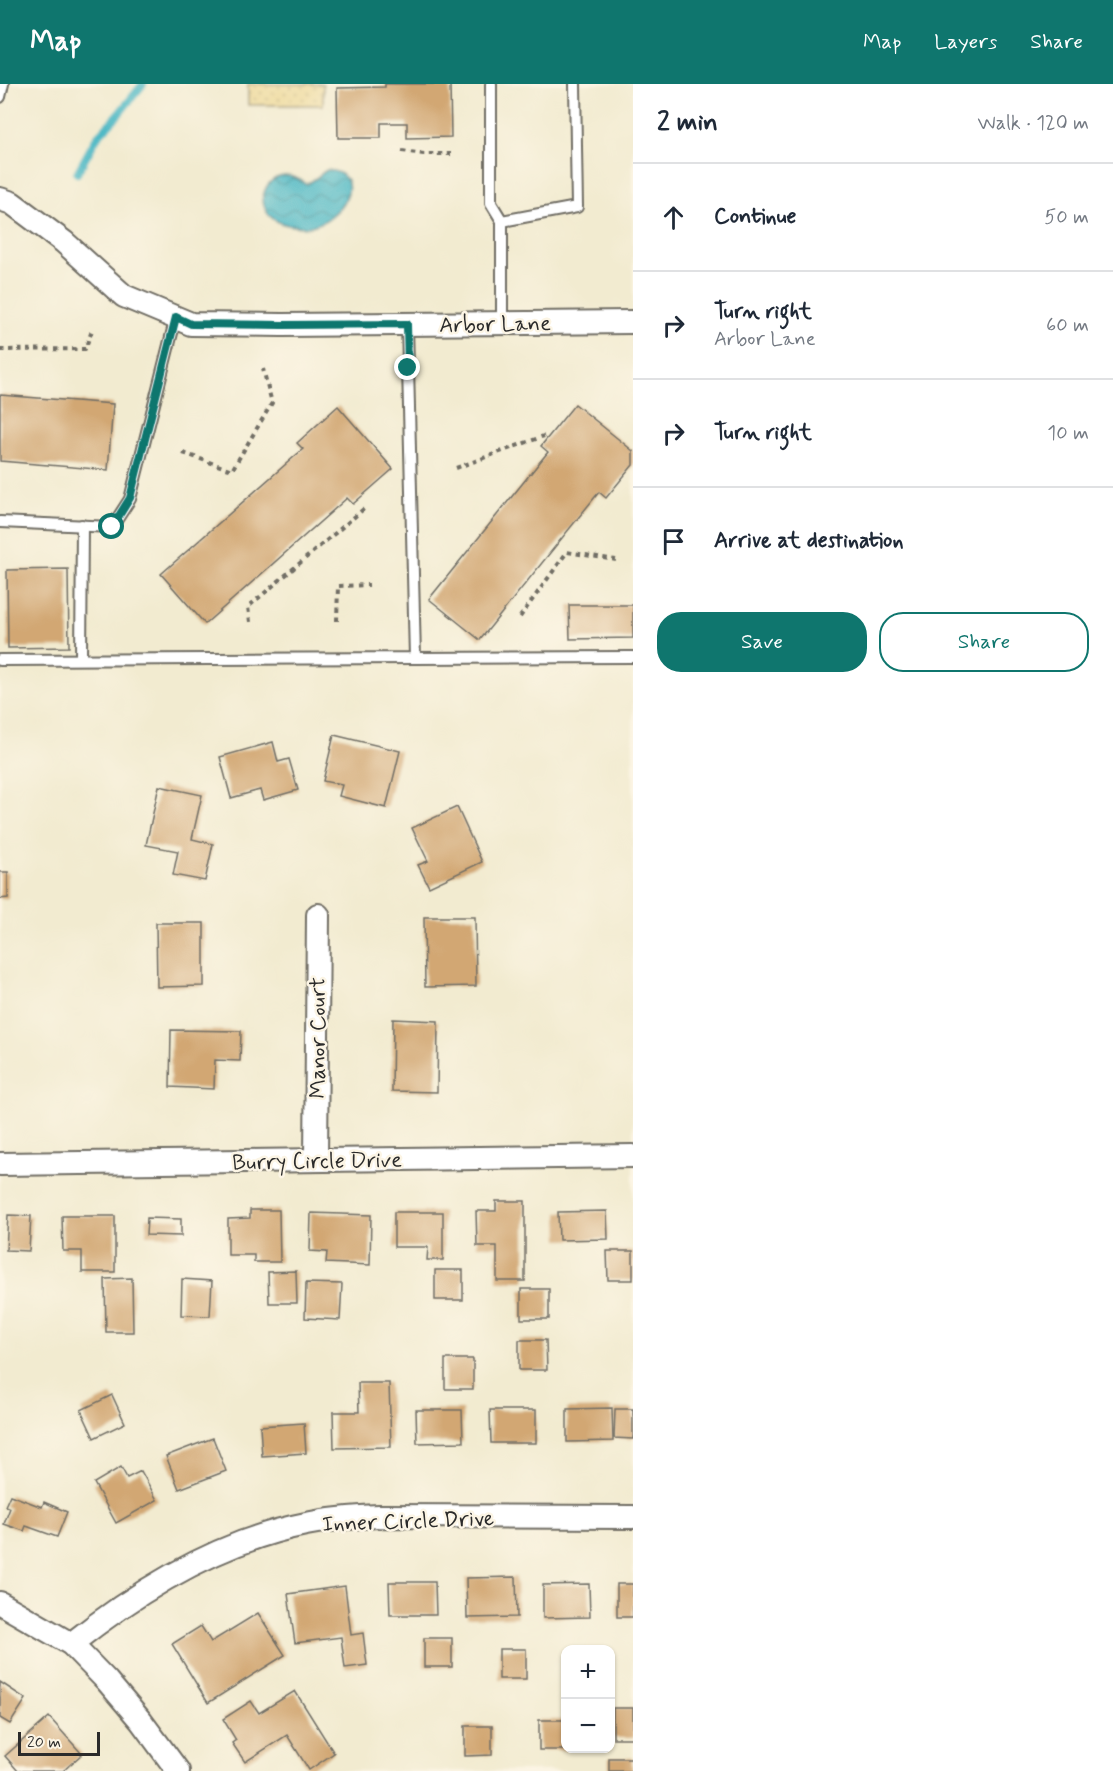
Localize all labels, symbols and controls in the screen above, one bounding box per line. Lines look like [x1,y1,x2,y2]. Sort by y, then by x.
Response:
text: Map [30,24,81,61]
text: Map [863,28,901,56]
text: Layers [934,28,997,56]
text: Share [1030,28,1083,56]
text: 2 min [657,106,718,140]
text: Walk · 120 m [978,110,1089,137]
icon: ahead [657,201,690,234]
text: Continue [714,203,796,231]
text: 50 m [1044,204,1089,231]
text: Turn right [714,298,812,326]
icon: right [657,309,690,342]
street label: Arbor Lane [439,310,551,340]
text: 60 m [1046,312,1089,339]
text: Arbor Lane [714,326,816,353]
route end [394,354,420,380]
icon: right [657,417,690,450]
text: Turn right [714,419,812,447]
text: 10 m [1047,420,1089,447]
route start [98,513,124,539]
icon: arrive [657,525,690,558]
text: Arrive at destination [714,527,904,555]
button: Save [657,612,867,672]
button: Share [879,612,1089,672]
street label: Manor Court [305,977,333,1099]
street label: Burry Circle Drive [232,1147,402,1177]
street label: Inner Circle Drive [322,1505,495,1539]
map controls [561,1645,615,1753]
button: + [561,1645,615,1699]
button: − [561,1699,615,1753]
scale bar [18,1729,100,1756]
text: 20 m [27,1732,61,1753]

